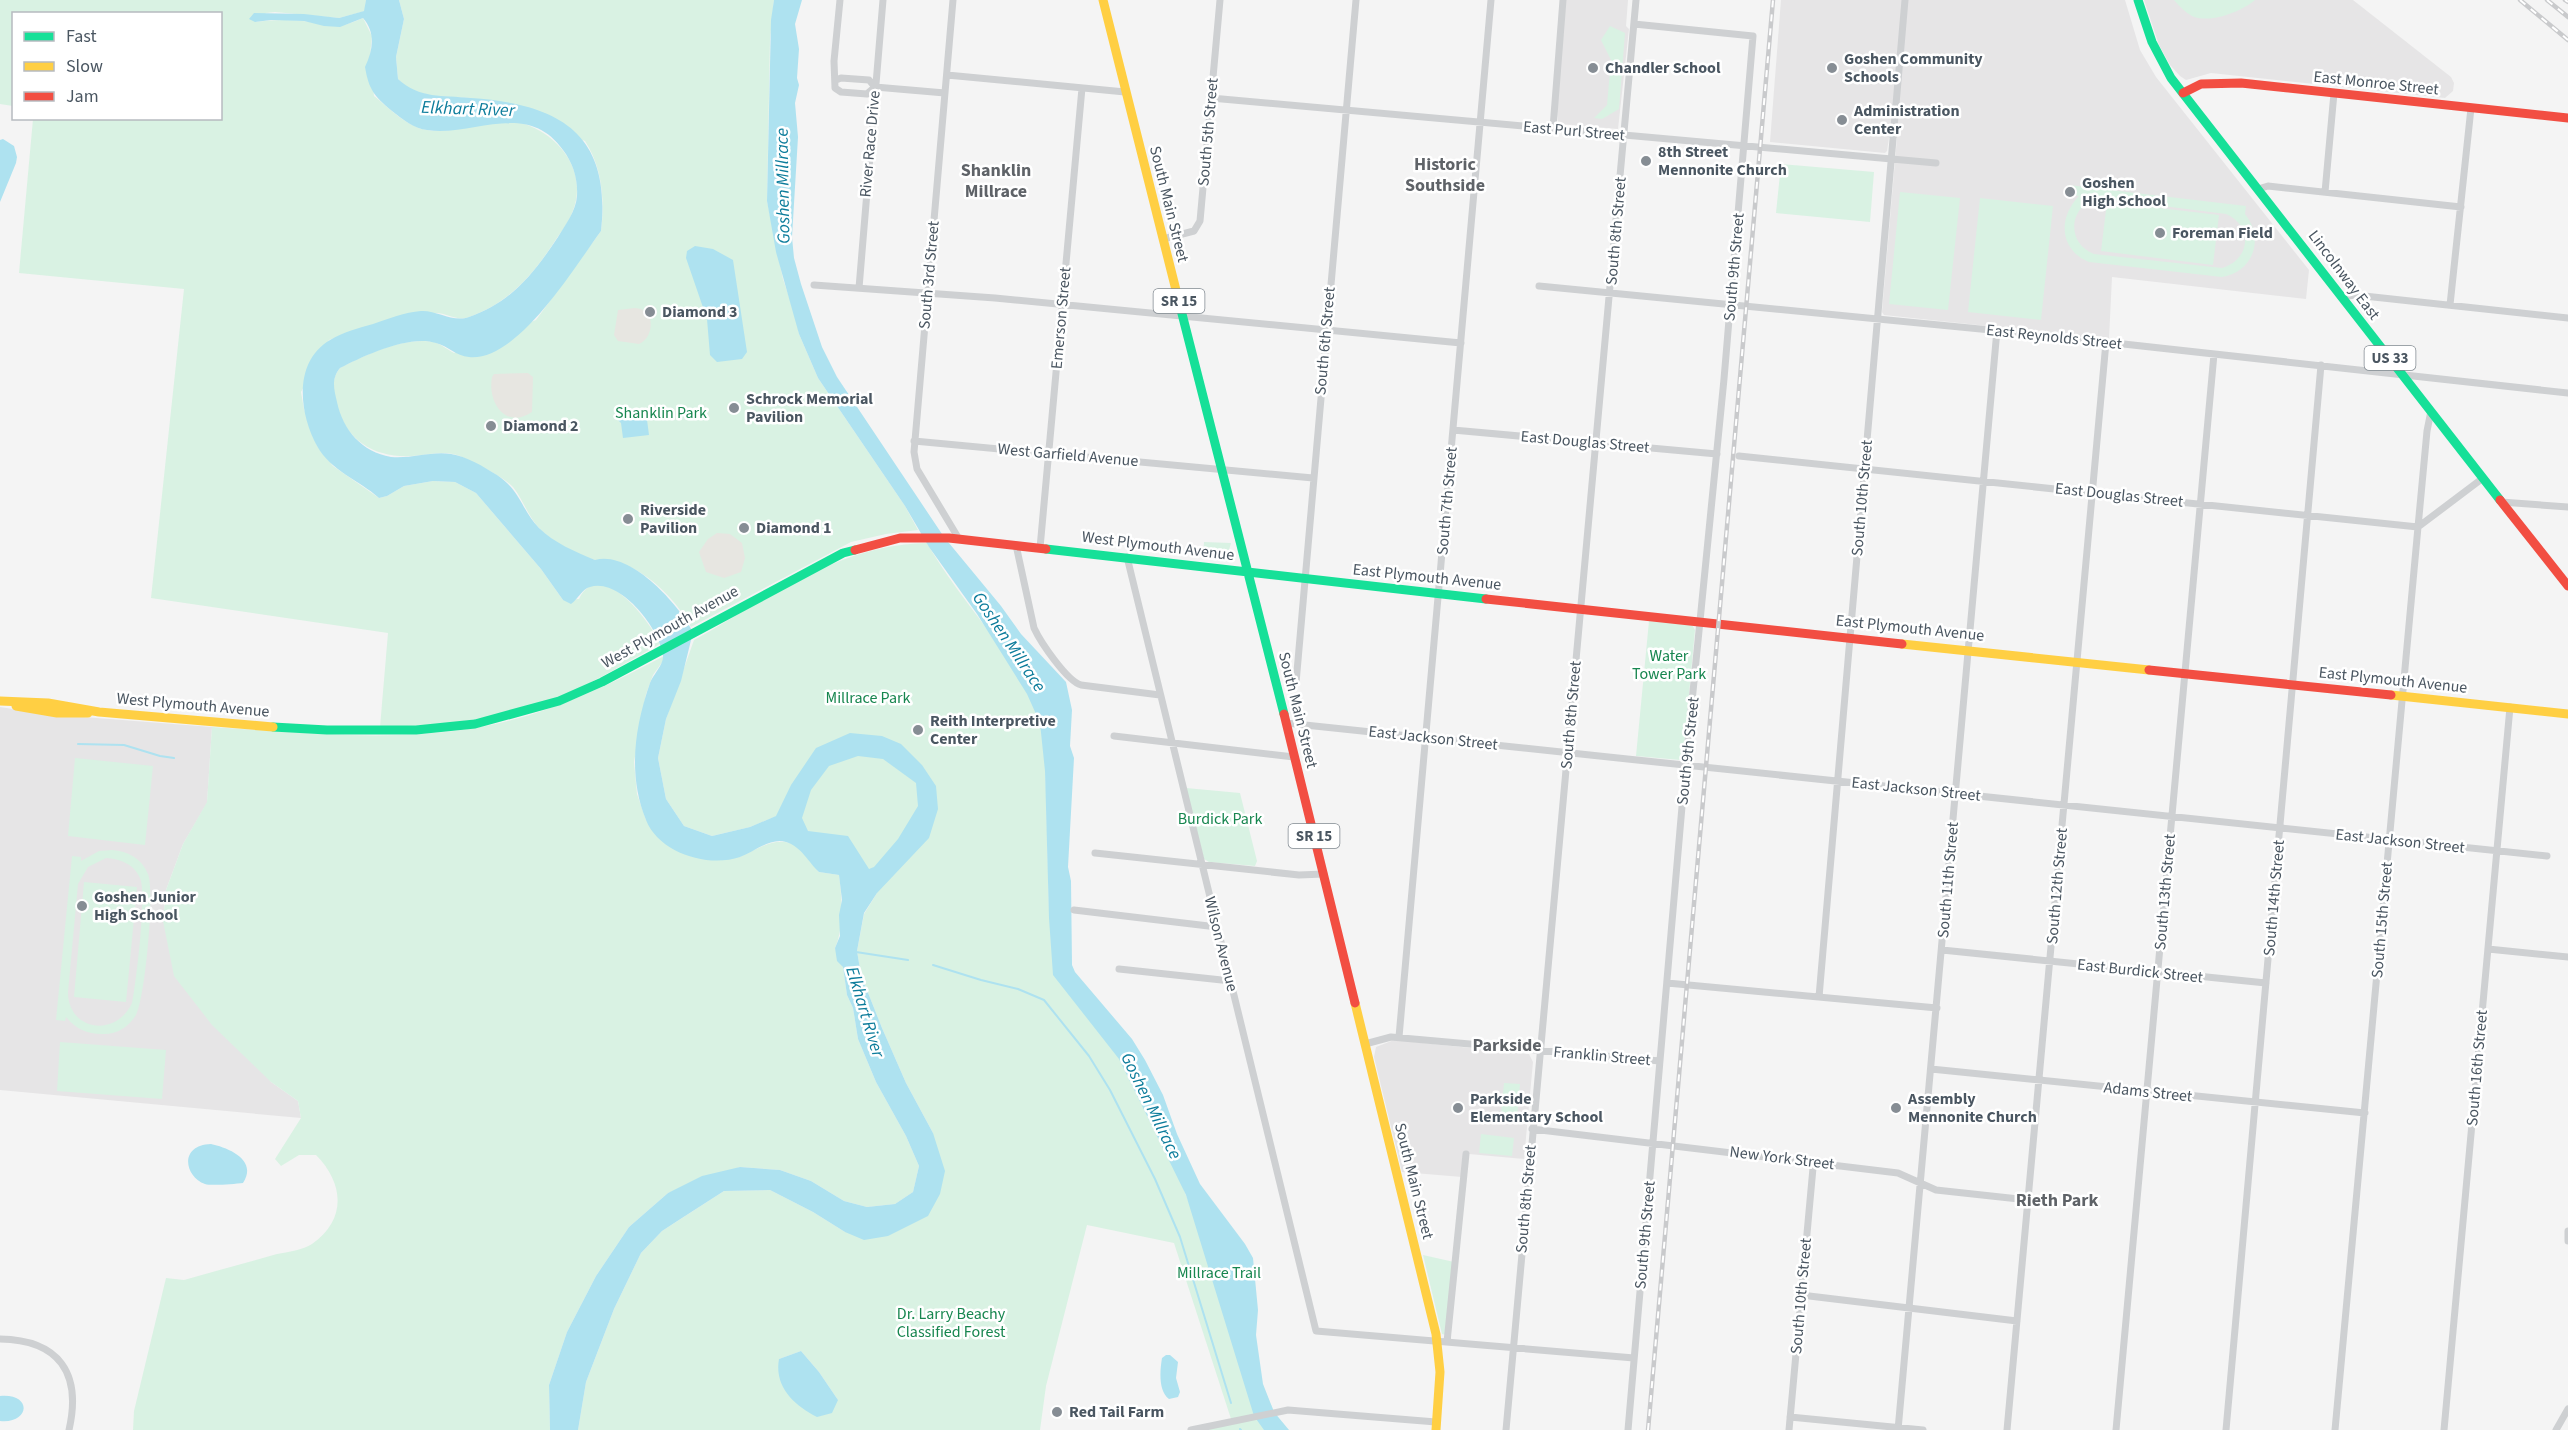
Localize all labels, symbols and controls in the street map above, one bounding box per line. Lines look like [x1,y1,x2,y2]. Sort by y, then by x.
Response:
legend [12,12,222,120]
text: Fast [66,24,97,49]
place label: Goshen Community Schools [1844,48,1983,88]
text: Slow [66,54,103,79]
place label: Chandler School [1605,57,1721,79]
marker: Chandler School [1586,61,1600,75]
marker: Goshen Community Schools [1825,61,1839,75]
street label: East Monroe Street [2312,65,2440,101]
street label: South 5th Street [1192,76,1224,187]
text: Jam [66,84,99,109]
street label: River Race Drive [854,90,886,198]
water label: Elkhart River [421,95,516,123]
place label: Administration Center [1853,100,1960,140]
marker: Administration Center [1835,113,1849,127]
street label: East Purl Street [1522,116,1626,146]
water label: Goshen Millrace [769,127,797,244]
place label: 8th Street Mennonite Church [1658,141,1787,181]
street label: South Main Street [1144,144,1194,265]
district label: Historic Southside [1405,152,1485,198]
marker: 8th Street Mennonite Church [1639,154,1653,168]
district label: Shanklin Millrace [961,158,1031,204]
place label: Goshen High School [2082,172,2166,212]
street label: South 8th Street [1600,175,1632,286]
marker: Goshen High School [2063,185,2077,199]
street label: South 9th Street [1718,211,1750,322]
street label: South 3rd Street [913,219,945,330]
place label: Foreman Field [2172,222,2273,244]
marker: Foreman Field [2153,226,2167,240]
street label: Lincolnway East [2303,226,2385,325]
street label: Emerson Street [1046,265,1076,370]
street label: South 6th Street [1309,285,1341,396]
road number: SR 15 [1154,289,1204,313]
place label: Diamond 3 [662,301,738,323]
marker: Diamond 3 [643,305,657,319]
street label: East Reynolds Street [1985,319,2124,355]
road number: US 33 [2364,346,2416,370]
place label: Schrock Memorial Pavilion [746,388,873,428]
marker: Schrock Memorial Pavilion [727,401,741,415]
park label: Shanklin Park [615,402,707,424]
place label: Diamond 2 [503,415,579,437]
marker: Diamond 2 [484,419,498,433]
street label: East Douglas Street [1520,425,1651,459]
street label: West Garfield Avenue [997,438,1139,472]
street label: South 10th Street [1846,438,1878,557]
street label: South 7th Street [1431,445,1463,556]
street label: East Douglas Street [2054,477,2185,513]
place label: Riverside Pavilion [640,499,706,539]
marker: Riverside Pavilion [621,512,635,526]
place label: Diamond 1 [756,517,832,539]
marker: Diamond 1 [737,521,751,535]
street label: West Plymouth Avenue [1081,526,1236,566]
street label: East Plymouth Avenue [1352,558,1502,596]
street label: West Plymouth Avenue [598,580,742,674]
water label: Goshen Millrace [966,587,1052,697]
street label: East Plymouth Avenue [1835,609,1985,647]
park label: Water Tower Park [1632,645,1706,685]
street label: South Main Street [1273,650,1323,771]
street label: South 8th Street [1555,659,1587,770]
street label: East Plymouth Avenue [2318,661,2468,699]
street label: West Plymouth Avenue [116,687,270,723]
park label: Millrace Park [826,687,911,709]
street label: South 9th Street [1671,695,1705,806]
place label: Reith Interpretive Center [930,710,1056,750]
street label: East Jackson Street [1367,720,1499,756]
marker: Reith Interpretive Center [911,723,925,737]
street label: East Jackson Street [1850,771,1982,807]
park label: Burdick Park [1178,808,1262,830]
street label: South 11th Street [1932,820,1964,939]
street label: East Jackson Street [2334,823,2466,859]
road number: SR 15 [1288,824,1340,848]
street label: South 12th Street [2041,826,2073,945]
street label: South 13th Street [2149,832,2181,951]
street label: South 14th Street [2258,838,2290,957]
street label: South 15th Street [2366,860,2398,979]
place label: Goshen Junior High School [94,886,197,926]
street label: Wilson Avenue [1199,894,1243,994]
marker: Goshen Junior High School [75,899,89,913]
street label: East Burdick Street [2076,953,2205,989]
water label: Elkhart River [839,964,891,1061]
street label: South 16th Street [2461,1008,2493,1127]
district label: Parkside [1472,1033,1542,1058]
street label: Franklin Street [1552,1041,1652,1071]
water label: Goshen Millrace [1114,1048,1188,1164]
street label: Adams Street [2103,1076,2194,1108]
place label: Parkside Elementary School [1470,1088,1603,1128]
place label: Assembly Mennonite Church [1907,1088,2037,1128]
marker: Parkside Elementary School [1451,1101,1465,1115]
marker: Assembly Mennonite Church [1889,1101,1903,1115]
street label: South Main Street [1389,1121,1439,1242]
street label: New York Street [1728,1141,1836,1175]
street label: South 8th Street [1510,1143,1542,1254]
street label: South 9th Street [1629,1179,1661,1290]
district label: Rieth Park [2016,1188,2098,1213]
street label: South 10th Street [1785,1236,1817,1355]
park label: Millrace Trail [1177,1262,1261,1284]
park label: Dr. Larry Beachy Classified Forest [897,1303,1006,1343]
place label: Red Tail Farm [1069,1401,1164,1423]
marker: Red Tail Farm [1050,1405,1064,1419]

